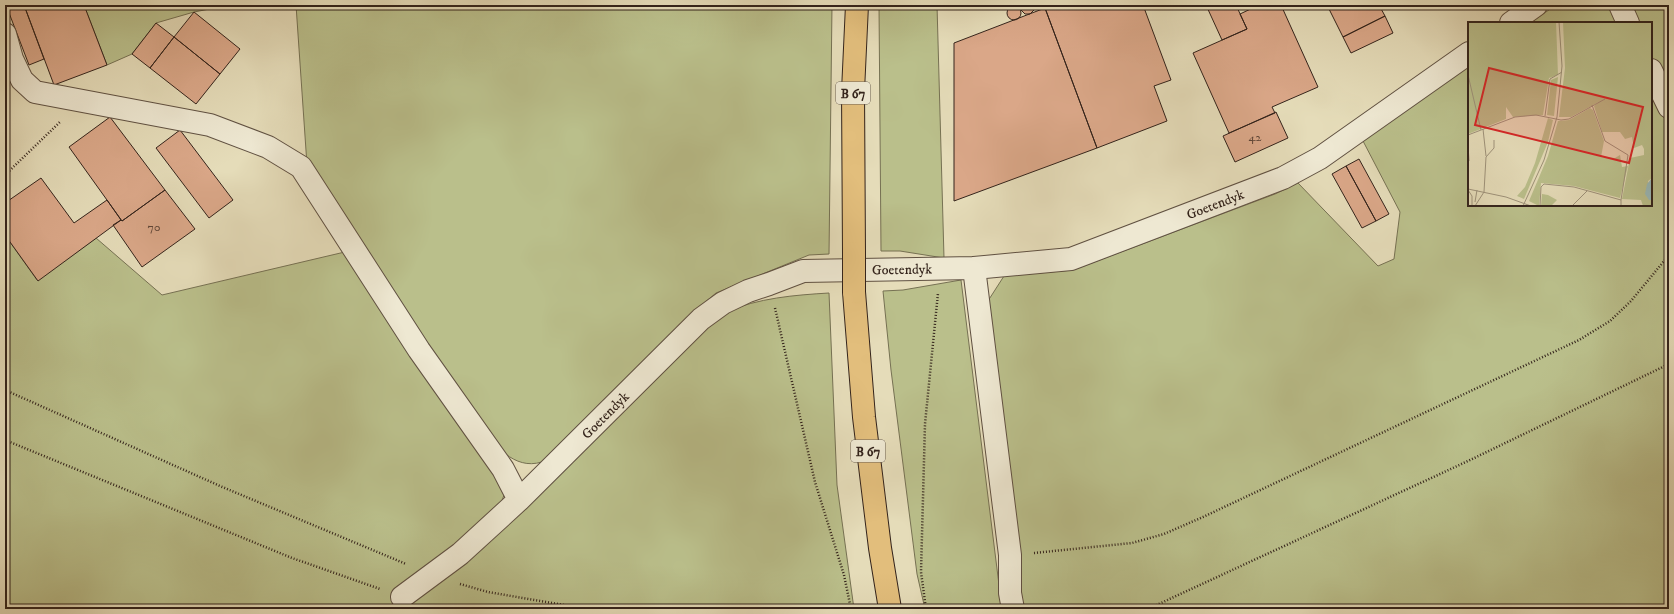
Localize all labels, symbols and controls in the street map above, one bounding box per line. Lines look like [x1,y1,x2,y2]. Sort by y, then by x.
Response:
inset map [1468,22,1652,206]
road number: B 67 [836,82,870,104]
house number: 42 [1249,130,1262,145]
street label: Goetendyk [1184,186,1247,224]
house number: 70 [148,220,160,235]
street label: Goetendyk [872,260,932,280]
street label: Goetendyk [578,388,633,443]
road number: B 67 [851,440,885,462]

